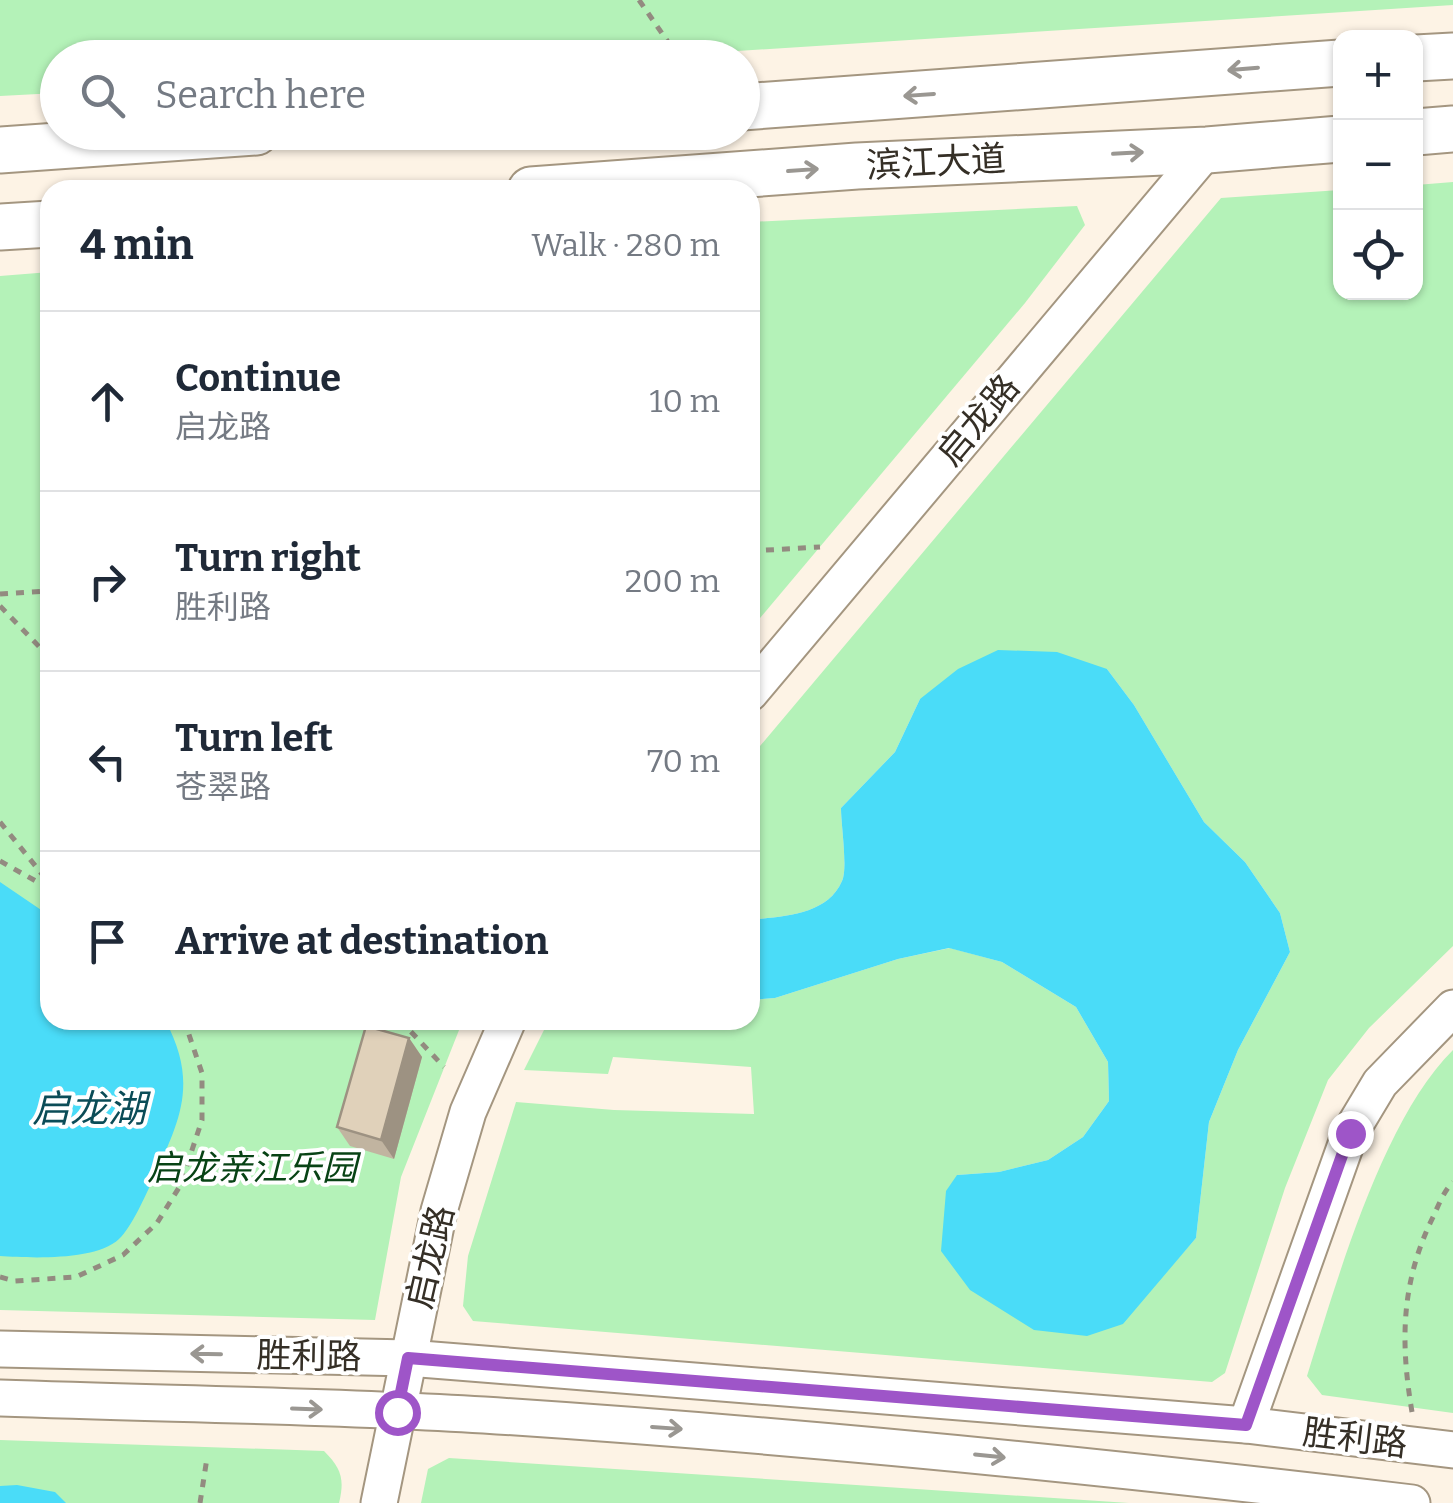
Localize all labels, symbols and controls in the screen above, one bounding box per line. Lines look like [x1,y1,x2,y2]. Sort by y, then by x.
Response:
map controls [1333,30,1423,300]
button: + [1333,30,1423,120]
search box [40,40,760,150]
one-way arrow [1228,60,1260,79]
icon: search [75,68,130,123]
text: Search here [155,72,366,118]
one-way arrow [904,85,936,104]
button: − [1333,120,1423,210]
street label: 滨江大道 [865,137,1007,187]
one-way arrow [1111,144,1143,163]
one-way arrow [786,160,818,179]
button: locate [1333,210,1423,300]
text: 4 min [80,220,194,270]
text: Walk · 280 m [531,226,720,264]
text: Continue [175,355,341,401]
street label: 启龙路 [928,366,1028,474]
icon: ahead [80,374,135,429]
text: 10 m [650,382,720,420]
text: 启龙路 [175,408,271,446]
text: Turn right [175,535,361,581]
icon: right [80,554,135,609]
text: 200 m [625,562,720,600]
text: 胜利路 [175,588,271,626]
text: Turn left [175,715,333,761]
icon: left [80,734,135,789]
text: 70 m [647,742,720,780]
text: 苍翠路 [175,768,271,806]
icon: arrive [80,914,135,969]
text: Arrive at destination [175,918,548,964]
water label: 启龙湖 [32,1086,151,1132]
route end [1328,1111,1374,1157]
park label: 启龙亲江乐园 [147,1147,362,1189]
street label: 启龙路 [398,1201,462,1313]
street label: 胜利路 [256,1334,362,1378]
one-way arrow [191,1345,223,1364]
route start [375,1390,421,1436]
one-way arrow [291,1400,323,1419]
street label: 胜利路 [1300,1411,1410,1465]
one-way arrow [650,1419,682,1438]
one-way arrow [974,1447,1006,1466]

